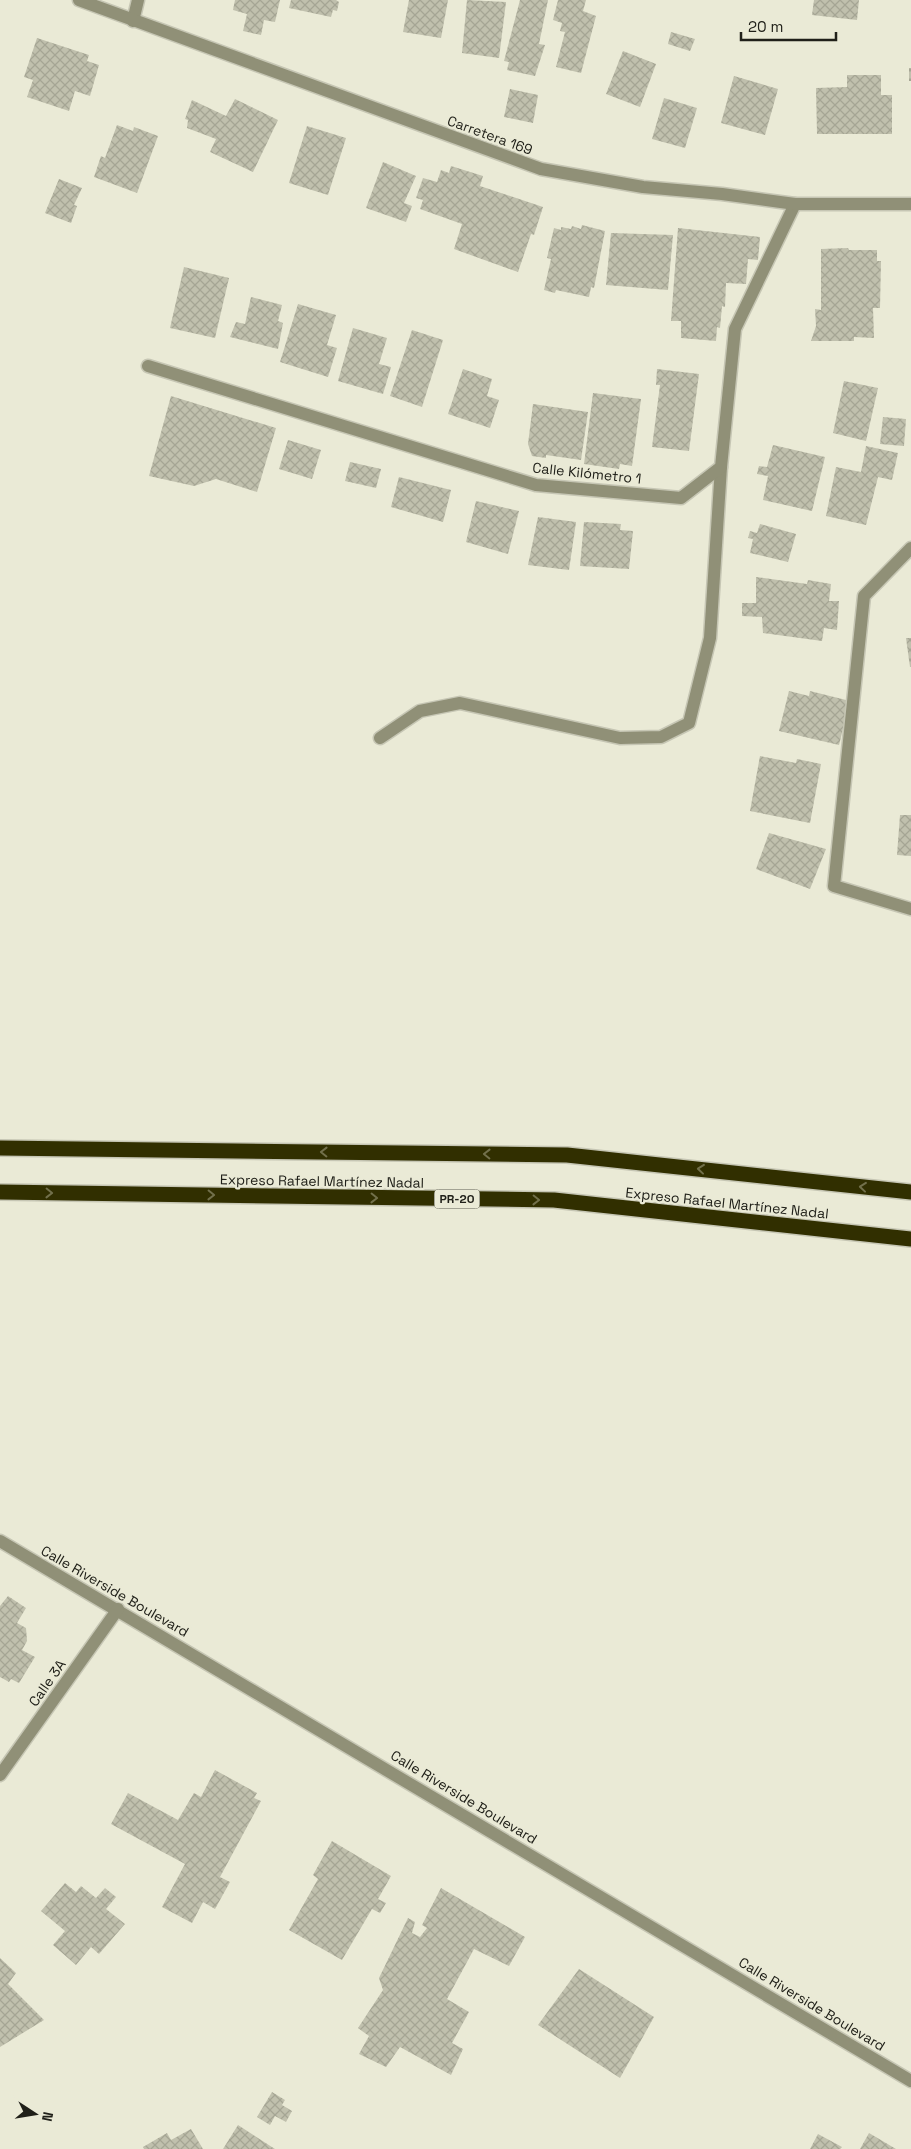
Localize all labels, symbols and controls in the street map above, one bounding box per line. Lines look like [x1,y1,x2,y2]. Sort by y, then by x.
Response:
scale bar [741,10,836,42]
text: 20 m [748,17,783,36]
street label: Carretera 169 [445,111,535,159]
street label: Calle Kilómetro 1 [532,458,642,488]
one-way arrow [320,1147,328,1157]
one-way arrow [482,1149,490,1159]
one-way arrow [697,1164,705,1175]
street label: Expreso Rafael Martínez Nadal [220,1170,424,1192]
one-way arrow [858,1182,866,1193]
street label: Expreso Rafael Martínez Nadal [624,1183,830,1223]
one-way arrow [45,1188,53,1198]
one-way arrow [207,1190,215,1201]
road number: PR-20 [434,1190,480,1208]
one-way arrow [370,1193,378,1203]
one-way arrow [532,1195,540,1205]
street label: Calle Riverside Boulevard [38,1541,192,1641]
street label: Calle 3A [24,1656,70,1710]
street label: Calle Riverside Boulevard [387,1746,541,1848]
street label: Calle Riverside Boulevard [735,1953,889,2055]
north arrow [10,2089,60,2139]
text: N [38,2110,57,2123]

